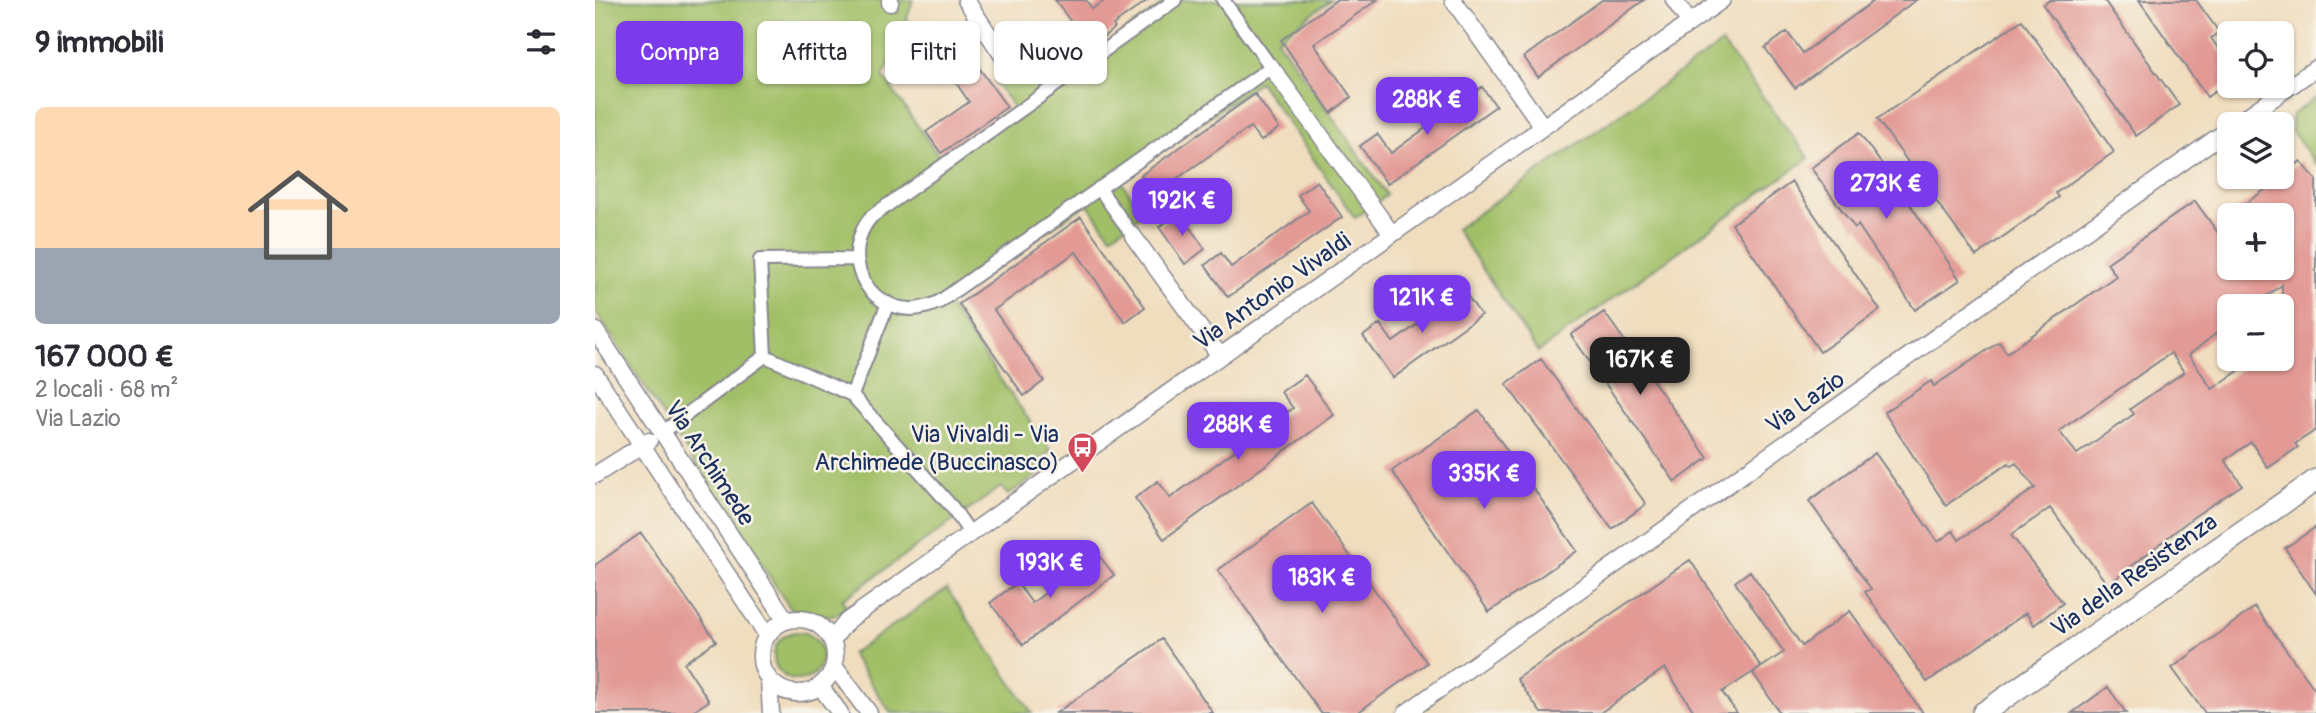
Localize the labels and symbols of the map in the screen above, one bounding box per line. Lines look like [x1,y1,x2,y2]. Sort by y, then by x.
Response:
pin: 288K € [1370,78,1484,137]
pin: 273K € [1829,162,1943,221]
pin: 192K € [1125,178,1239,238]
street label: Via Antonio Vivaldi [1188,226,1356,356]
pin: 121K € [1365,276,1479,335]
pin: 167K € [1583,338,1697,397]
street label: Via Lazio [1760,365,1850,440]
street label: Via Archimede [658,395,761,531]
pin: 288K € [1181,402,1295,462]
place label: Via Vivaldi - Via Archimede (Buccinasco) [815,420,1059,477]
bus stop icon: Via Vivaldi - Via Archimede (Buccinasco) [1065,431,1099,475]
pin: 335K € [1427,452,1541,511]
street label: Via della Resistenza [2046,507,2223,644]
pin: 193K € [993,540,1107,600]
pin: 183K € [1265,556,1379,615]

